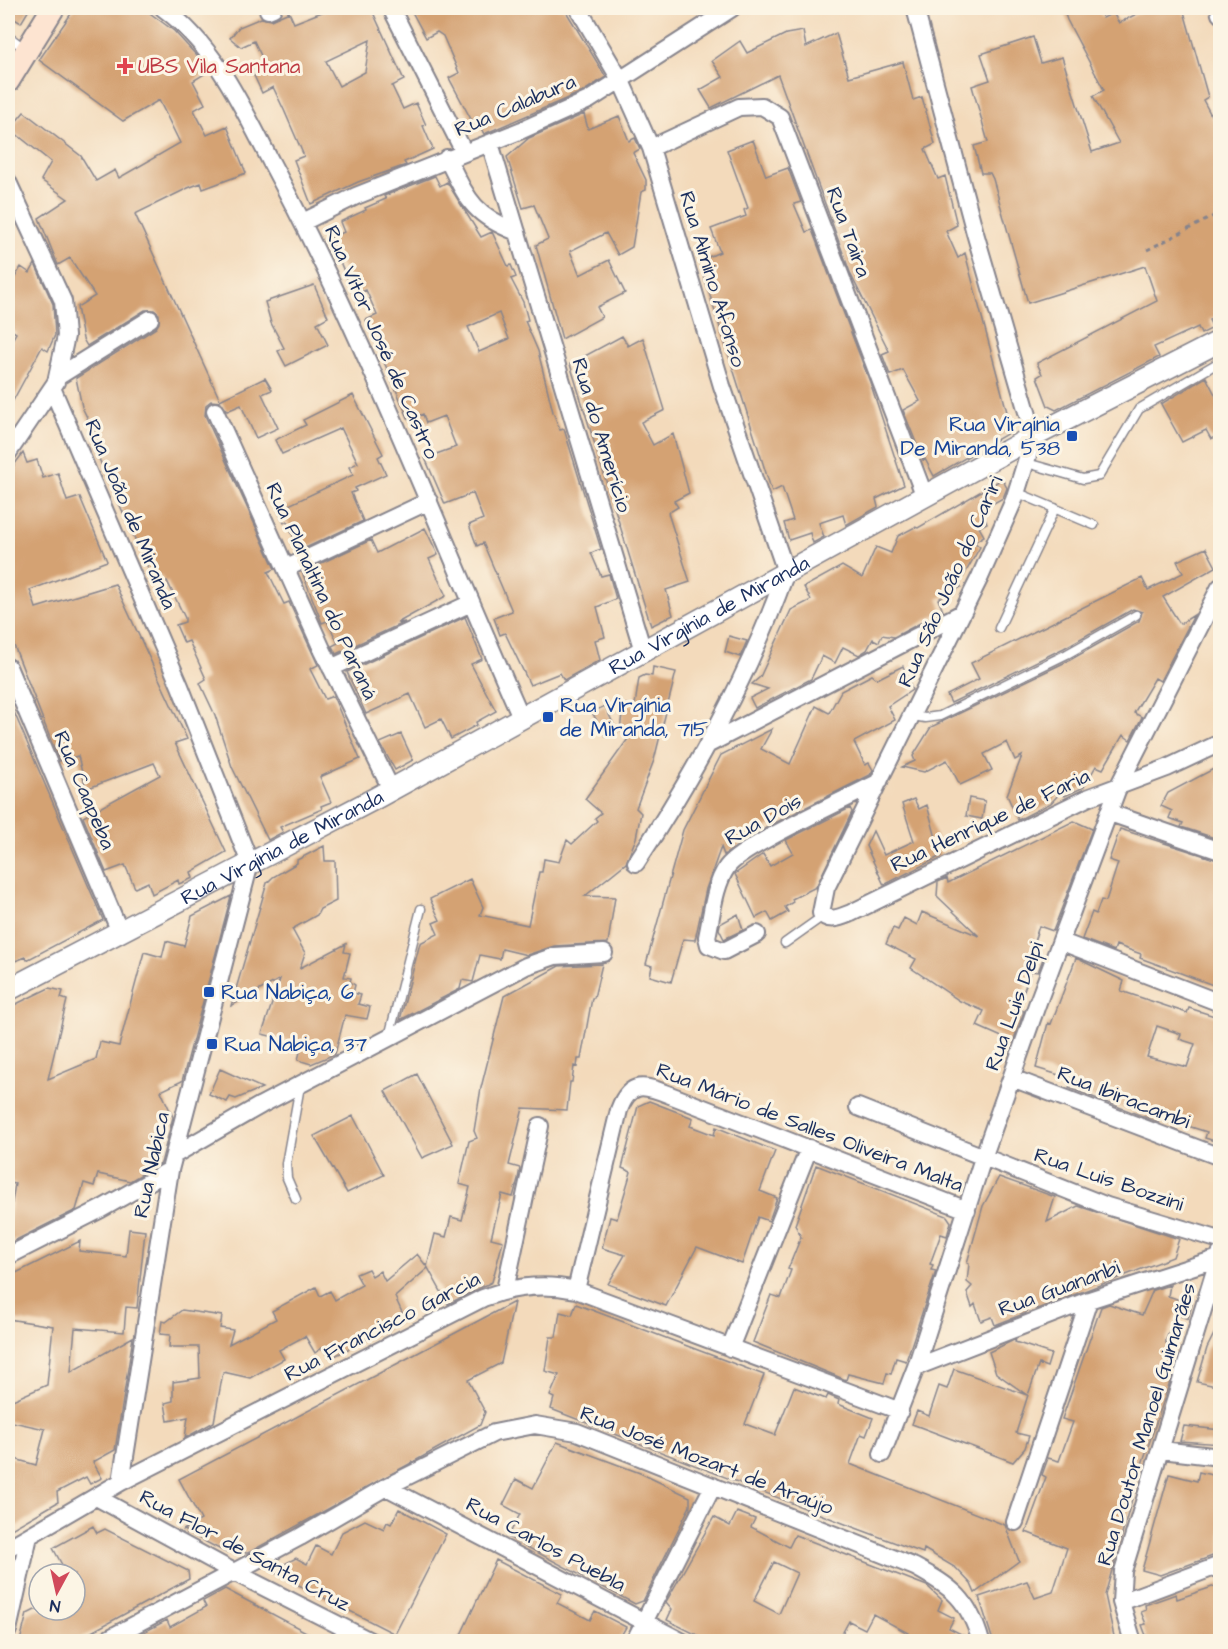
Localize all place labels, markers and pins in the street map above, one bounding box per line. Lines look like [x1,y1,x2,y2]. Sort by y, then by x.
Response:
place label: UBS Vila Santana [138,52,301,81]
marker: UBS Vila Santana [116,57,134,75]
place label: Rua Virgínia De Miranda, 538 [901,410,1060,463]
marker: Rua Virgínia De Miranda, 538 [1065,429,1079,443]
place label: Rua Virgínia de Miranda, 715 [560,691,708,744]
marker: Rua Virgínia de Miranda, 715 [541,710,555,724]
place label: Rua Nabiça, 6 [221,978,354,1007]
marker: Rua Nabiça, 6 [202,985,216,999]
place label: Rua Nabiça, 37 [224,1030,367,1059]
marker: Rua Nabiça, 37 [205,1037,219,1051]

